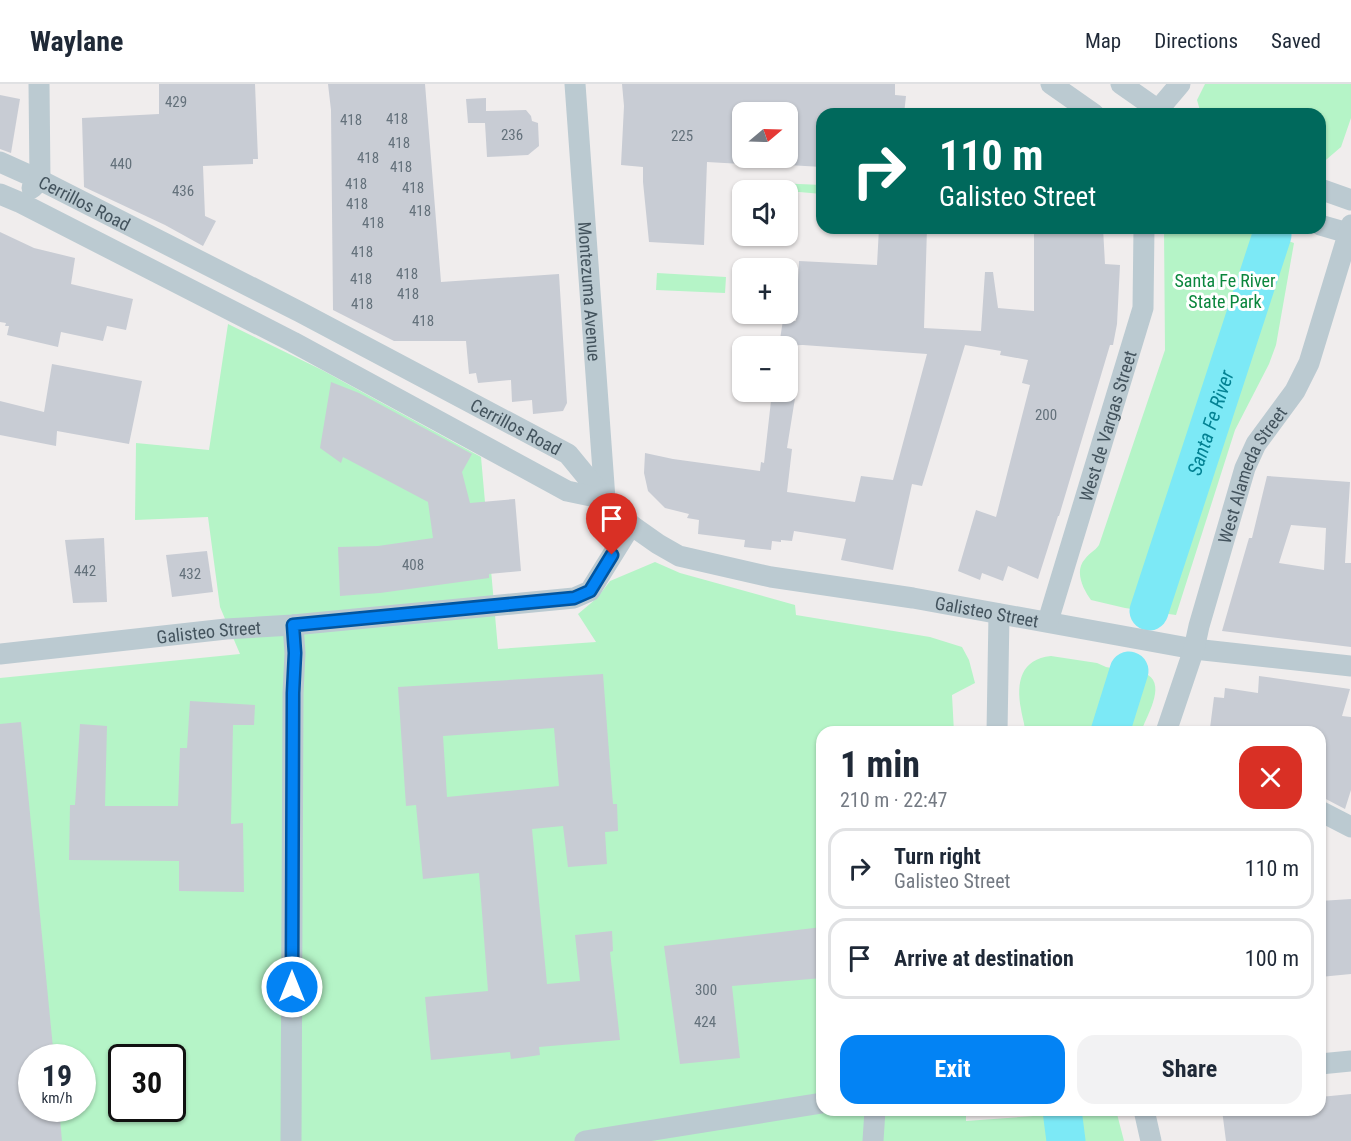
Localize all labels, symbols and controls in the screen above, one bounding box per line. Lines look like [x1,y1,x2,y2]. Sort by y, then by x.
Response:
text: Waylane [30,25,123,58]
text: Map [1085,29,1121,53]
text: Directions [1154,29,1238,53]
text: Saved [1271,29,1321,53]
house number: 429 [165,93,187,111]
north arrow [732,102,798,168]
map controls [732,102,798,402]
house number: 418 [386,110,408,128]
house number: 418 [340,111,362,129]
house number: 236 [501,126,523,144]
house number: 225 [671,127,693,145]
text: 110 m [939,131,1044,180]
icon: right [840,132,918,210]
house number: 418 [388,134,410,152]
house number: 418 [357,149,379,167]
house number: 440 [110,155,132,173]
house number: 418 [390,158,412,176]
street label: Cerrillos Road [36,171,134,235]
house number: 418 [345,175,367,193]
house number: 418 [402,179,424,197]
button: sound [732,180,798,246]
text: Galisteo Street [939,181,1096,213]
house number: 436 [172,182,194,200]
house number: 418 [346,195,368,213]
house number: 418 [409,202,431,220]
house number: 418 [362,214,384,232]
street label: Montezuma Avenue [574,221,606,362]
house number: 418 [351,243,373,261]
button: + [732,258,798,324]
house number: 418 [396,265,418,283]
house number: 418 [350,270,372,288]
park label: Santa Fe River State Park [1175,270,1276,312]
house number: 418 [397,285,419,303]
house number: 418 [351,295,373,313]
house number: 418 [412,312,434,330]
button: − [732,336,798,402]
street label: West de Vargas Street [1074,348,1140,504]
water label: Santa Fe River [1182,366,1239,478]
street label: Cerrillos Road [467,394,565,459]
street label: West Alameda Street [1213,402,1291,546]
house number: 200 [1035,406,1057,424]
pin [586,493,637,555]
icon: arrive [595,502,628,535]
house number: 408 [402,556,424,574]
house number: 442 [74,562,96,580]
house number: 432 [179,565,201,583]
street label: Galisteo Street [933,592,1040,631]
street label: Galisteo Street [155,616,262,647]
text: 1 min [840,744,920,786]
button: close [1239,746,1302,809]
text: 210 m · 22:47 [840,788,947,812]
text: Turn right [894,844,981,869]
icon: right [843,852,876,885]
text: 110 m [1245,856,1299,881]
text: Galisteo Street [894,869,1010,893]
icon: arrive [843,942,876,975]
text: Arrive at destination [894,946,1074,971]
text: 100 m [1245,946,1299,971]
position arrow [260,955,324,1019]
house number: 300 [695,981,717,999]
house number: 424 [694,1013,716,1031]
button: Exit [840,1035,1065,1104]
button: Share [1077,1035,1302,1104]
speed limit sign: 30 [108,1044,186,1122]
text: 19 [42,1058,72,1093]
text: km/h [42,1089,72,1107]

